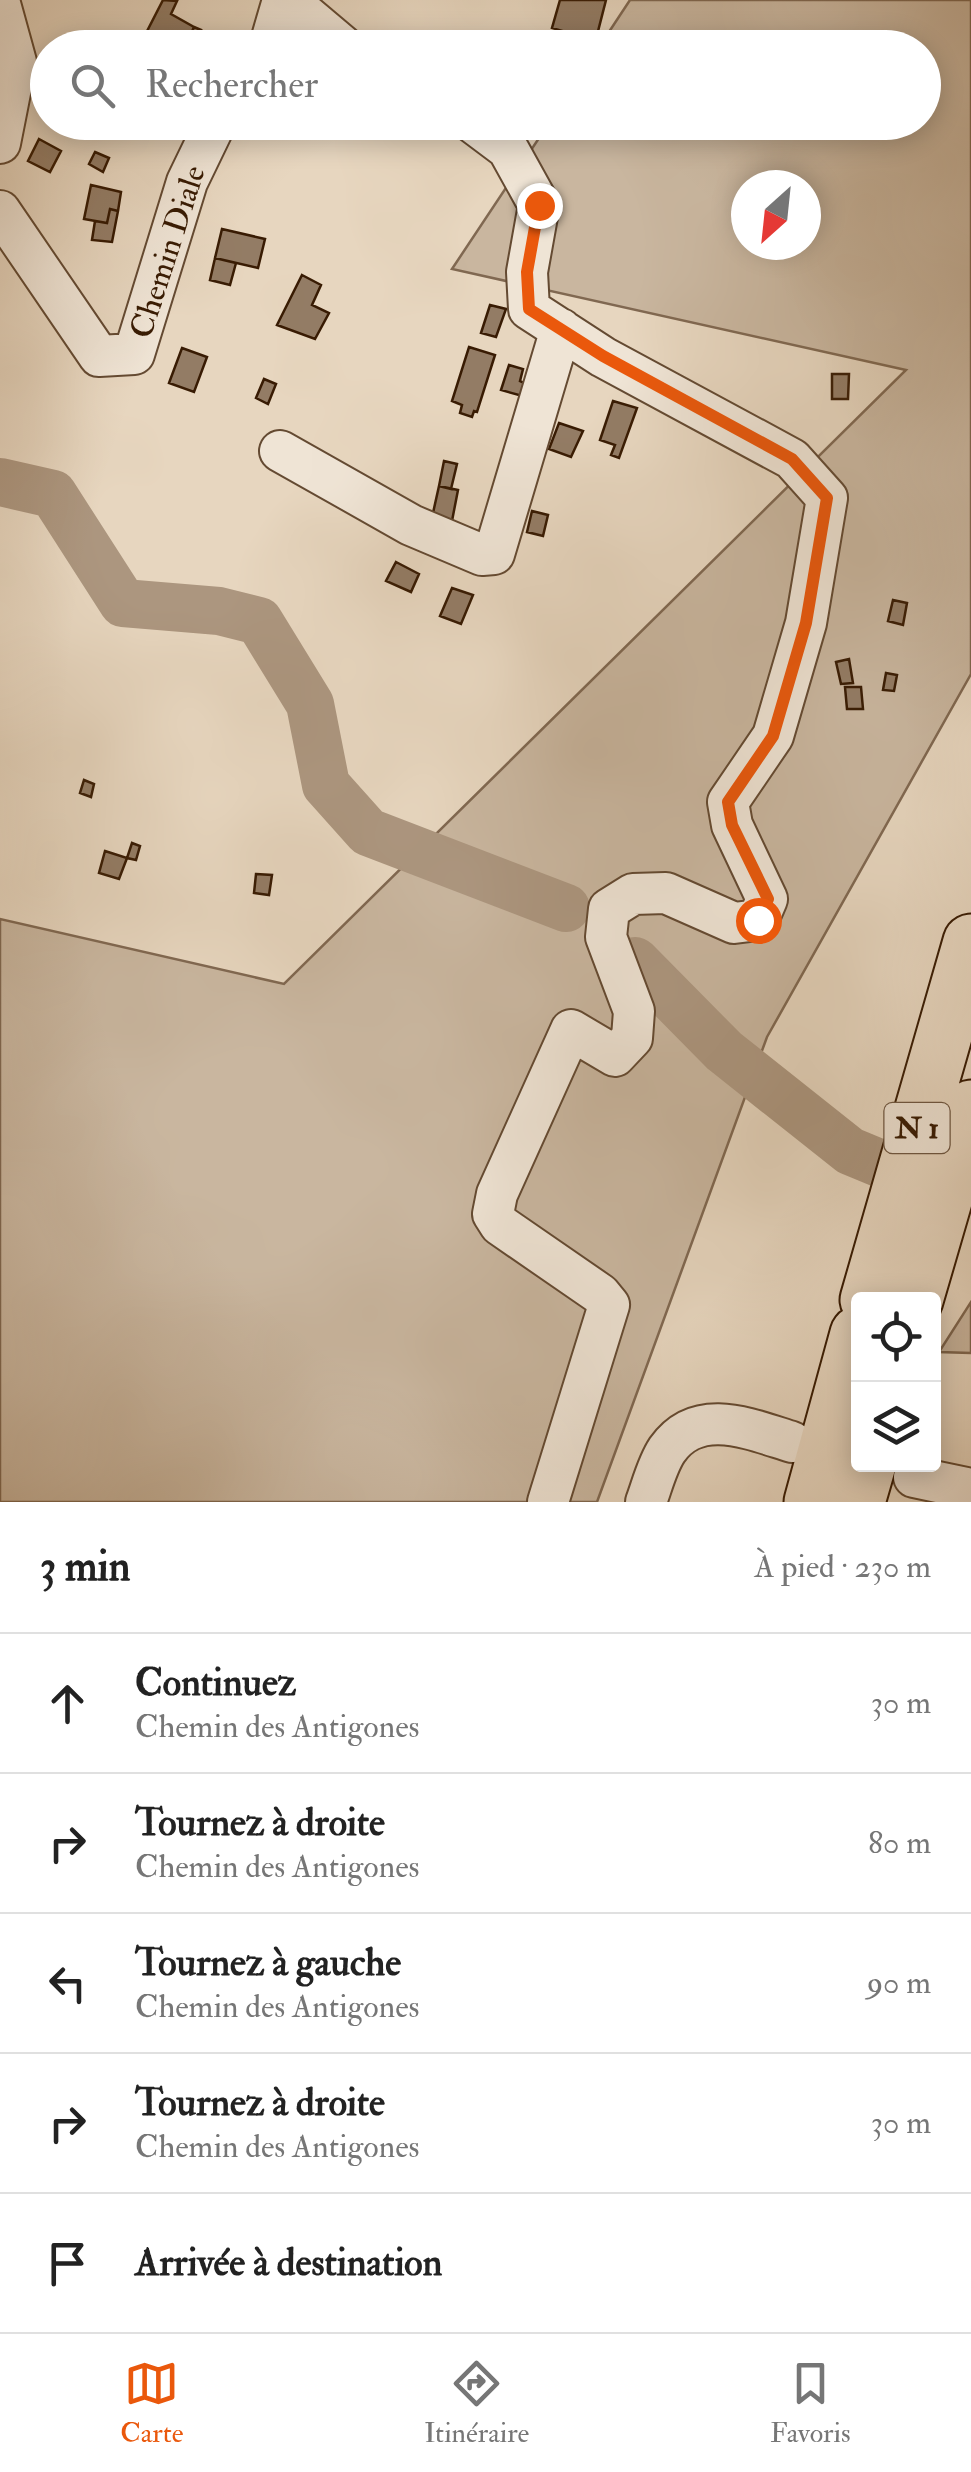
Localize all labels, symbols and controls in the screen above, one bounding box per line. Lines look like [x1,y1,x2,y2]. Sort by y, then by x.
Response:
search box [30,30,941,140]
icon: search [65,58,120,113]
text: Rechercher [145,61,318,109]
street label: Chemin Diale [121,161,215,343]
north arrow [731,170,821,260]
route end [517,183,563,229]
route start [736,898,782,944]
road number: N 1 [884,1103,950,1153]
map controls [851,1292,941,1472]
button: locate [851,1292,941,1382]
button: layers [851,1382,941,1472]
text: 3 min [40,1541,130,1593]
text: À pied · 230 m [754,1547,931,1587]
text: Continuez [135,1659,296,1707]
icon: ahead [40,1676,95,1731]
text: 30 m [871,1683,931,1723]
text: Chemin des Antigones [135,1707,420,1747]
text: Tournez à droite [135,1799,385,1847]
icon: right [40,1816,95,1871]
text: 80 m [868,1823,931,1863]
text: Chemin des Antigones [135,1847,420,1887]
text: Tournez à gauche [135,1939,401,1987]
icon: left [40,1956,95,2011]
text: 90 m [867,1963,931,2003]
text: Chemin des Antigones [135,1987,420,2027]
text: Tournez à droite [135,2079,385,2127]
icon: right [40,2096,95,2151]
text: 30 m [871,2103,931,2143]
text: Chemin des Antigones [135,2127,420,2167]
icon: arrive [40,2236,95,2291]
text: Arrivée à destination [135,2239,442,2287]
tab: Carte [120,2356,183,2451]
tab: Itinéraire [424,2356,529,2451]
tab: Favoris [770,2356,851,2451]

